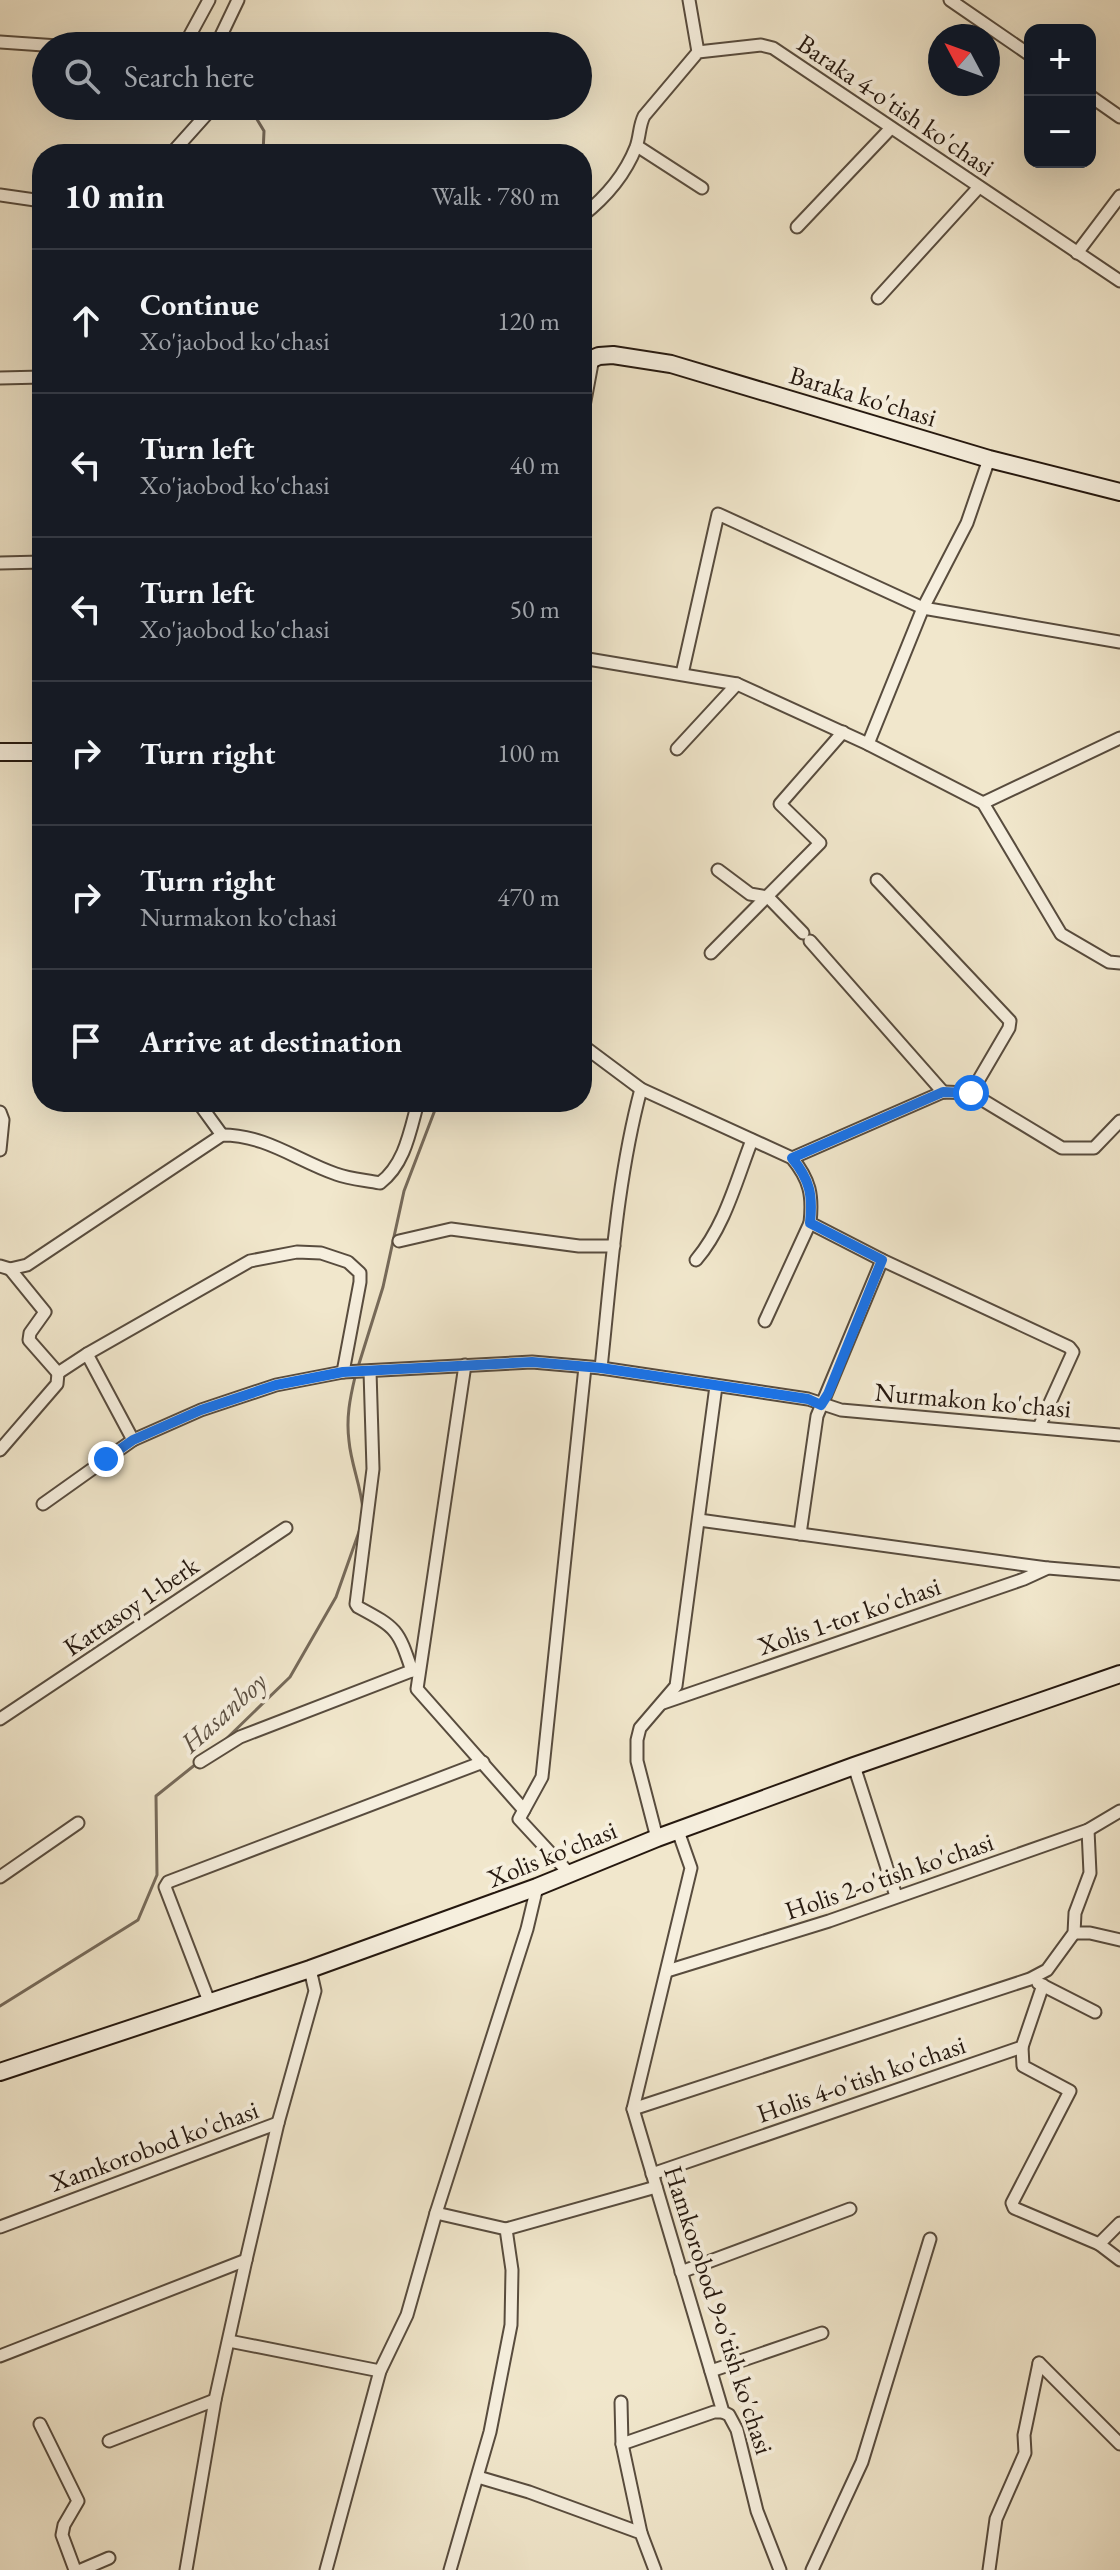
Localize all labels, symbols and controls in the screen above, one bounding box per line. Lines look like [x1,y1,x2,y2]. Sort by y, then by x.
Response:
north arrow [928,24,1000,96]
map controls [1024,24,1096,168]
button: + [1024,24,1096,96]
street label: Baraka 4-o'tish ko'chasi [791,26,1001,184]
search box [32,32,592,120]
icon: search [60,54,104,98]
text: Search here [124,57,254,96]
button: − [1024,96,1096,168]
text: 10 min [64,174,165,218]
text: Walk · 780 m [432,179,560,213]
text: Continue [140,285,259,324]
icon: ahead [64,299,108,343]
text: 120 m [497,304,560,338]
text: Xo'jaobod ko'chasi [140,324,330,358]
street label: Baraka ko'chasi [785,358,941,434]
text: Turn left [140,429,254,468]
icon: left [64,443,108,487]
text: 40 m [510,448,560,482]
text: Xo'jaobod ko'chasi [140,468,330,502]
text: Turn left [140,573,254,612]
icon: left [64,587,108,631]
text: 50 m [510,592,560,626]
text: Xo'jaobod ko'chasi [140,612,330,646]
icon: right [64,731,108,775]
text: Turn right [140,734,276,773]
text: 100 m [497,736,560,770]
text: Turn right [140,861,276,900]
icon: right [64,875,108,919]
text: 470 m [497,880,560,914]
text: Nurmakon ko'chasi [140,900,337,934]
icon: arrive [64,1019,108,1063]
text: Arrive at destination [140,1022,402,1061]
route start [953,1075,989,1111]
street label: Nurmakon ko'chasi [873,1374,1073,1426]
route end [88,1441,124,1477]
street label: Kattasoy 1-berk [57,1548,206,1664]
street label: Xolis 1-tor ko'chasi [752,1569,945,1663]
water label: Hasanboy [171,1663,274,1761]
street label: Xolis ko'chasi [481,1813,622,1896]
street label: Holis 2-o'tish ko'chasi [780,1824,998,1928]
street label: Holis 4-o'tish ko'chasi [752,2027,970,2131]
street label: Xamkorobod ko'chasi [44,2092,263,2200]
street label: Hamkorobod 9-o'tish ko'chasi [656,2161,782,2459]

